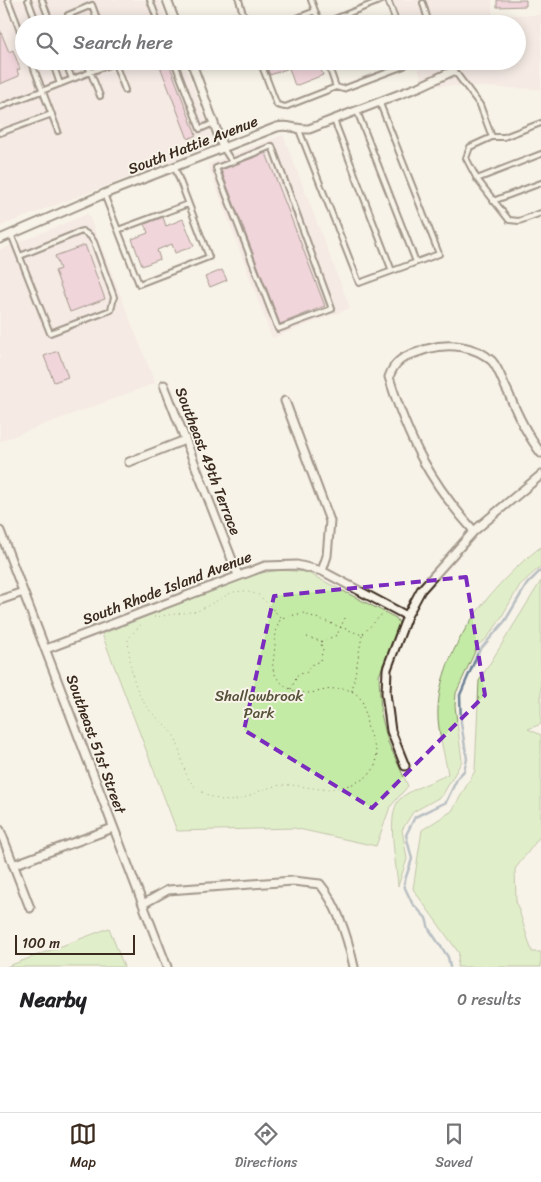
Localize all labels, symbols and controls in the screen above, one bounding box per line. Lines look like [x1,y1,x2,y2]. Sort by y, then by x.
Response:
search box [15,15,526,70]
text: Search here [73,26,173,59]
icon: search [33,29,61,57]
street label: South Hattie Avenue [124,108,262,182]
street label: Southeast 49th Terrace [168,383,248,539]
street label: South Rhode Island Avenue [78,544,256,632]
street label: Southeast 51st Street [59,671,134,818]
park label: Shallowbrook Park [215,683,304,726]
text: 100 m [22,931,60,956]
scale bar [15,932,135,955]
text: Nearby [20,981,86,1019]
text: 0 results [457,985,521,1014]
tab: Map [69,1120,97,1175]
tab: Directions [235,1120,297,1175]
tab: Saved [435,1120,472,1175]

